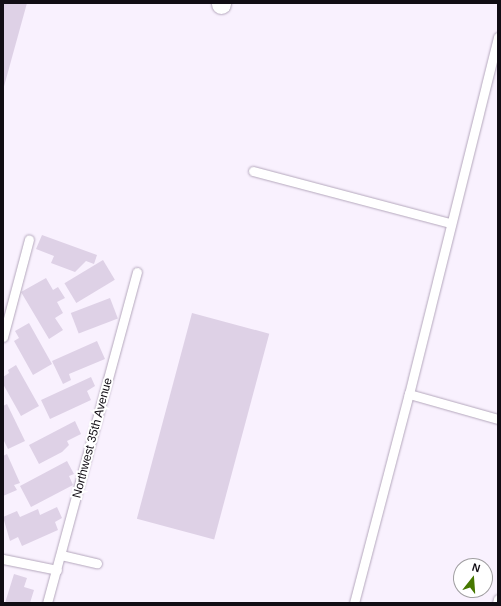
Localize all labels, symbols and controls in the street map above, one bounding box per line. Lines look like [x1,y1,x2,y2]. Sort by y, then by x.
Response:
street label: Northwest 35th Avenue [70,376,116,500]
north arrow [453,558,493,598]
text: N [471,561,482,574]

